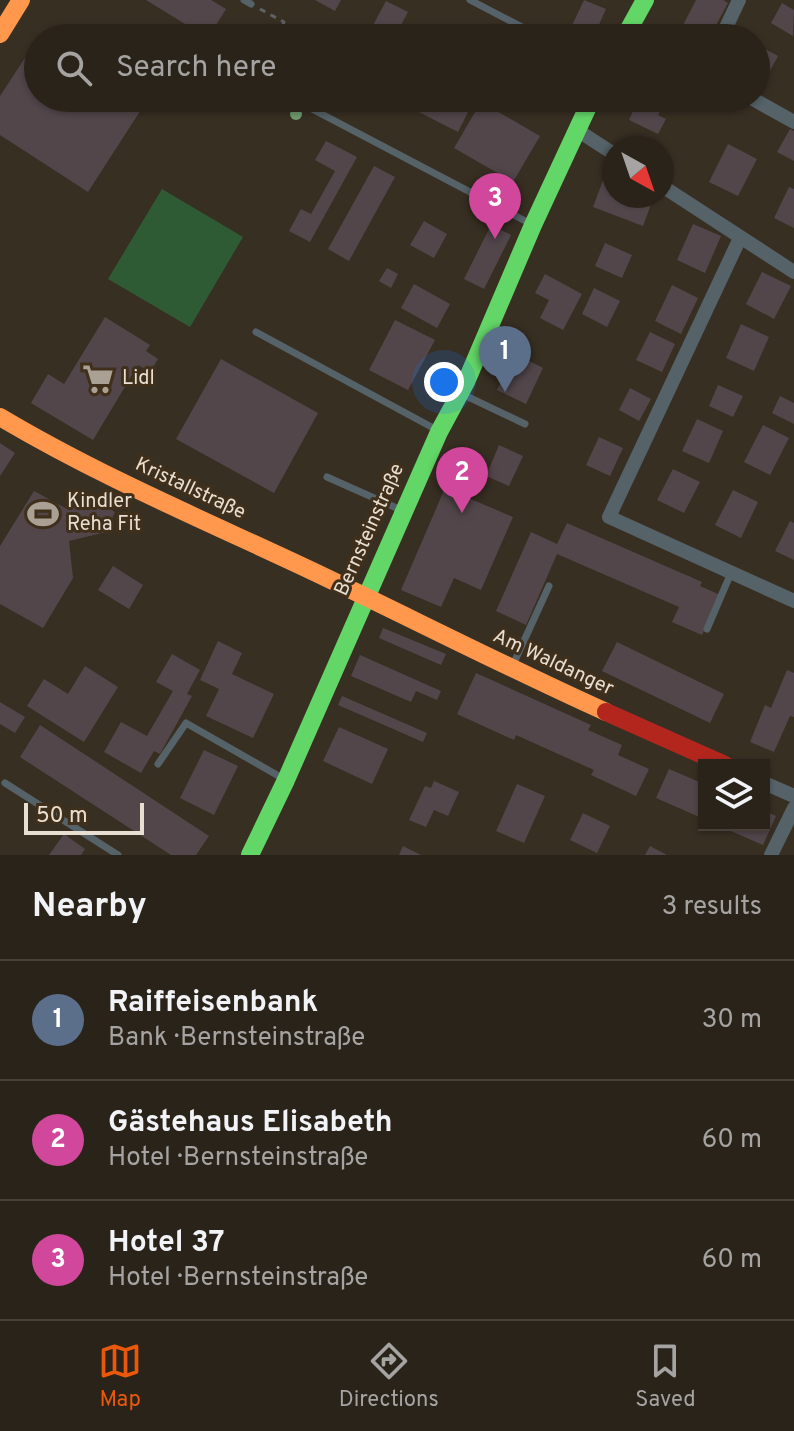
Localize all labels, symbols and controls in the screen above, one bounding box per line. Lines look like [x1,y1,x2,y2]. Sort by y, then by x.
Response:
search box [24,24,770,112]
icon: search [52,46,96,90]
text: Search here [116,50,276,87]
north arrow [602,136,674,208]
pin: 3 [469,173,521,239]
pin: 1 [479,326,531,392]
supermarket icon: Lidl [81,362,115,396]
your location [424,362,464,402]
place label: Lidl [122,366,155,392]
pin: 2 [436,447,488,513]
street label: Kristallstraße [131,452,249,526]
street label: Bernsteinstraße [329,460,411,600]
place label: Kindler Reha Fit [67,489,141,538]
sports icon: Kindler Reha Fit [26,497,60,531]
street label: Am Waldanger [488,624,618,702]
map controls [698,759,770,831]
button: layers [698,759,770,831]
scale bar [24,799,144,835]
text: 50 m [36,803,88,830]
text: Nearby [32,886,147,929]
text: 3 results [662,891,762,924]
text: Raiffeisenbank [108,985,318,1022]
text: 1 [53,1004,63,1037]
text: 30 m [702,1004,762,1037]
text: Bank · Bernsteinstraße [108,1022,365,1055]
text: Gästehaus Elisabeth [108,1105,392,1142]
text: 2 [50,1124,66,1157]
text: 60 m [702,1124,762,1157]
text: Hotel · Bernsteinstraße [108,1142,368,1175]
text: Hotel 37 [108,1225,225,1262]
text: 3 [50,1244,66,1277]
text: 60 m [702,1244,762,1277]
text: Hotel · Bernsteinstraße [108,1262,368,1295]
tab: Map [98,1339,142,1414]
tab: Directions [339,1339,439,1414]
tab: Saved [635,1339,696,1414]

